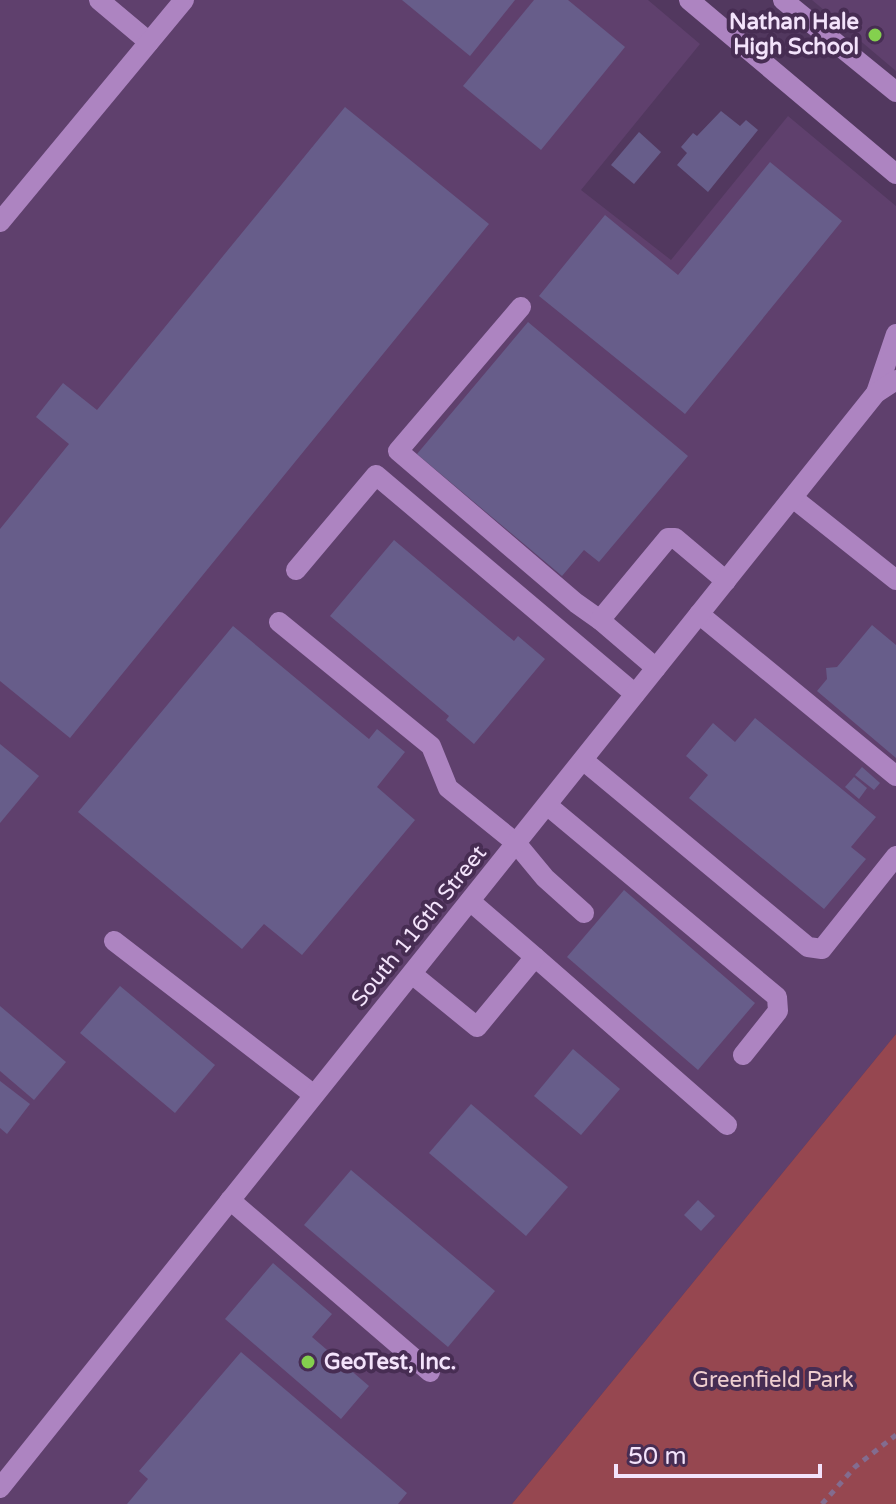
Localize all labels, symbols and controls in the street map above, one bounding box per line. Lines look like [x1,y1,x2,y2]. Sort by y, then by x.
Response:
place label: Nathan Hale High School [729,9,859,60]
marker: Nathan Hale High School [866,26,884,44]
street label: South 116th Street [346,840,492,1012]
place label: GeoTest, Inc. [324,1349,456,1375]
marker: GeoTest, Inc. [299,1353,317,1371]
park label: Greenfield Park [692,1367,854,1393]
scale bar [616,1428,820,1478]
text: 50 m [628,1442,686,1471]

